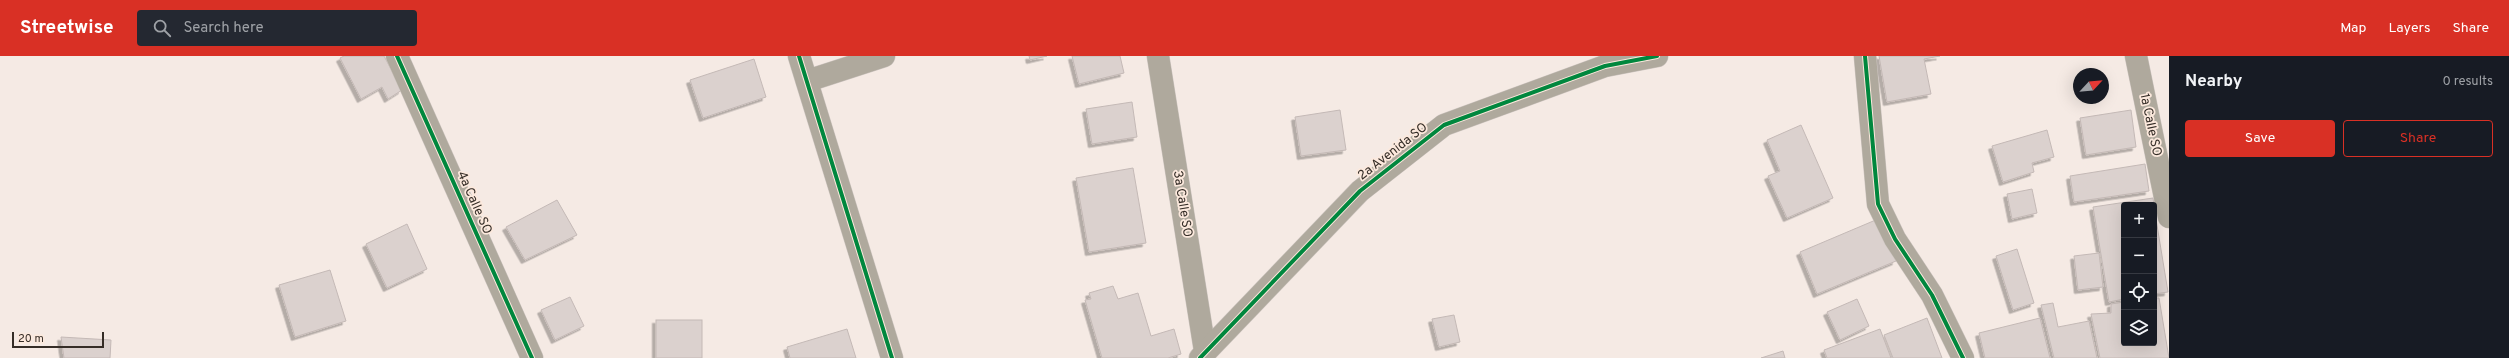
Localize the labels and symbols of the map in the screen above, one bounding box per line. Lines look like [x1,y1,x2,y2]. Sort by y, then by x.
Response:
north arrow [2073,68,2109,104]
street label: 1a Calle SO [2136,92,2164,158]
street label: 2a Avenida SO [1355,120,1431,184]
street label: 4a Calle SO [453,169,495,237]
street label: 3a Calle SO [1169,170,1195,238]
scale bar [12,330,104,349]

